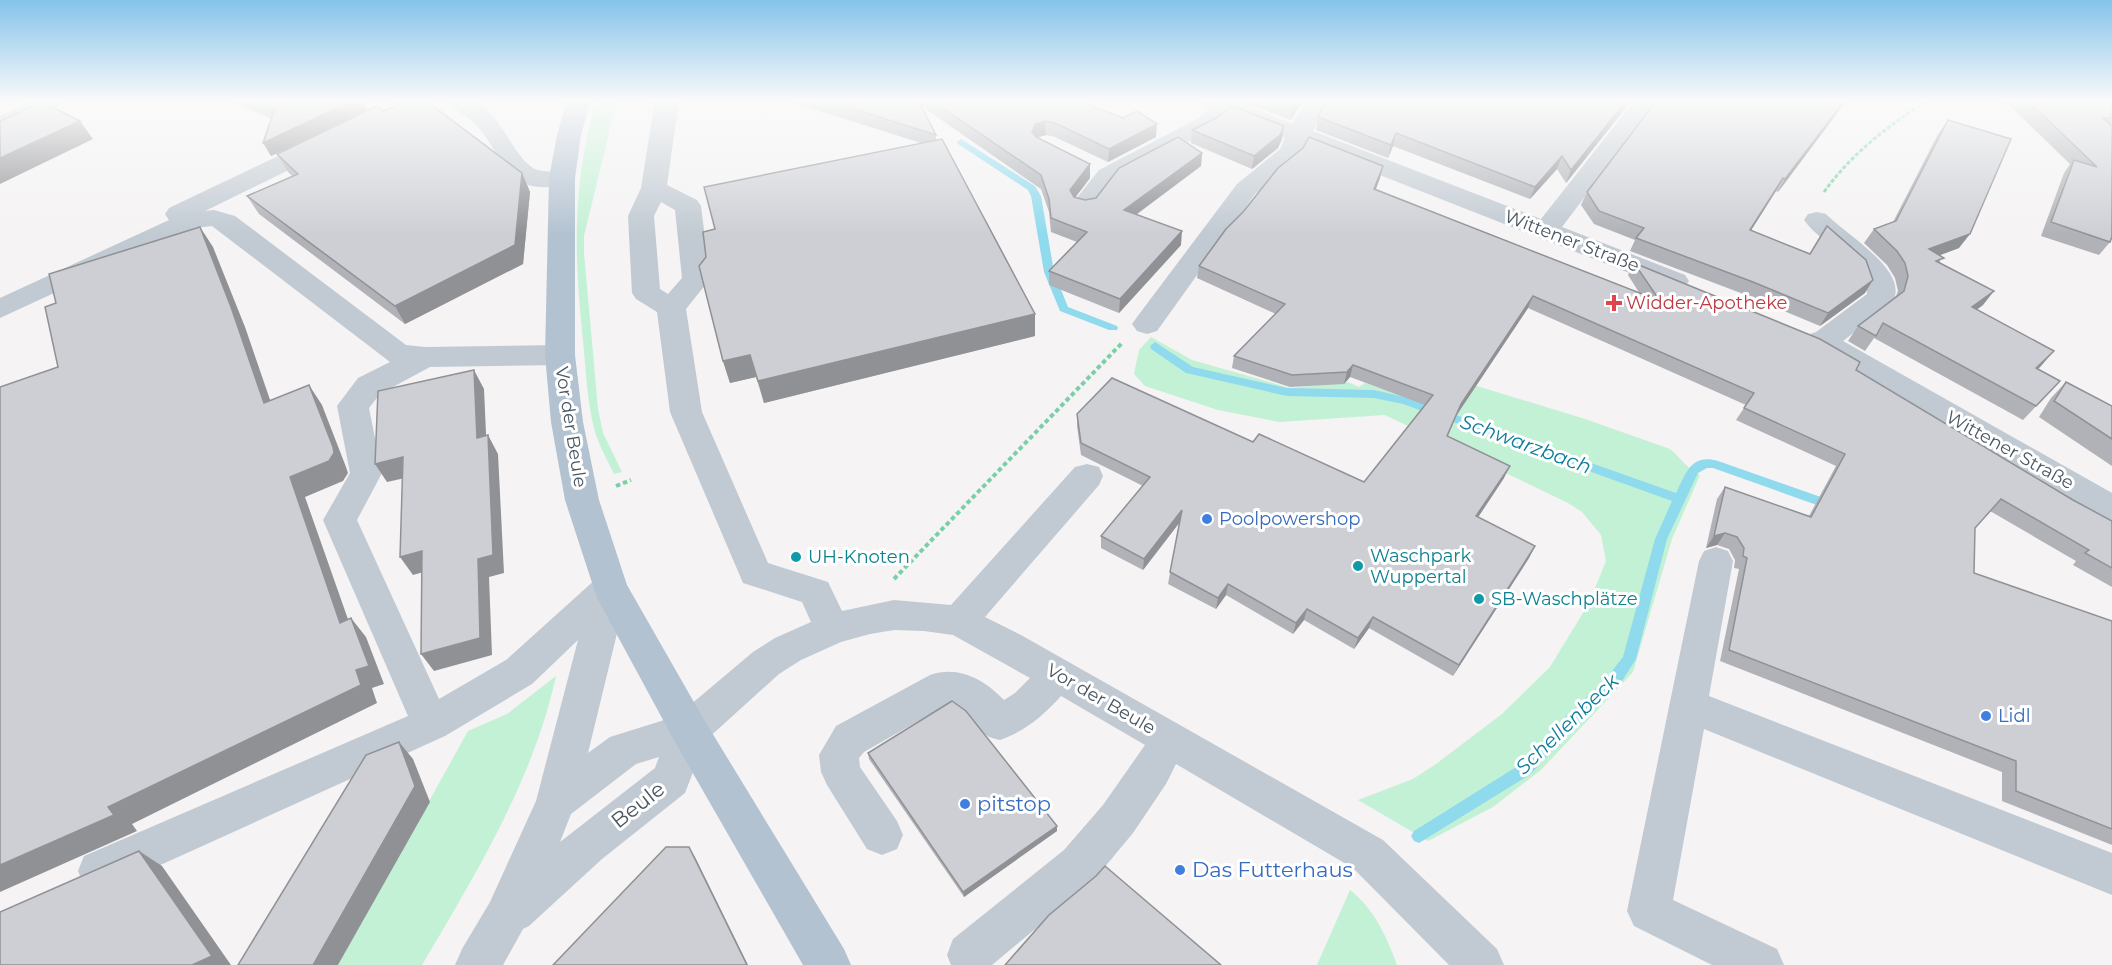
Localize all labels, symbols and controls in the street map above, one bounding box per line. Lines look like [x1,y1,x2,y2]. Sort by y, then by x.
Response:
street label: Wittener Straße [1501,205,1643,277]
place label: Widder-Apotheke [1626,292,1788,314]
marker: Widder-Apotheke [1607,296,1621,310]
street label: Vor der Beule [551,365,591,489]
street label: Wittener Straße [1942,406,2078,494]
water label: Schwarzbach [1457,409,1595,479]
place label: Poolpowershop [1219,508,1360,530]
marker: Poolpowershop [1200,512,1214,526]
place label: Waschpark Wuppertal [1370,545,1471,588]
place label: UH-Knoten [808,546,910,568]
marker: UH-Knoten [789,550,803,564]
marker: Waschpark Wuppertal [1351,559,1365,573]
place label: SB-Waschplätze [1491,588,1638,610]
marker: SB-Waschplätze [1472,592,1486,606]
street label: Vor der Beule [1043,659,1159,739]
water label: Schellenbeck [1510,668,1624,779]
place label: Lidl [1998,705,2031,727]
marker: Lidl [1979,709,1993,723]
street label: Beule [606,776,669,833]
place label: pitstop [977,791,1051,816]
marker: pitstop [958,797,972,811]
place label: Das Futterhaus [1192,857,1353,882]
marker: Das Futterhaus [1173,863,1187,877]

